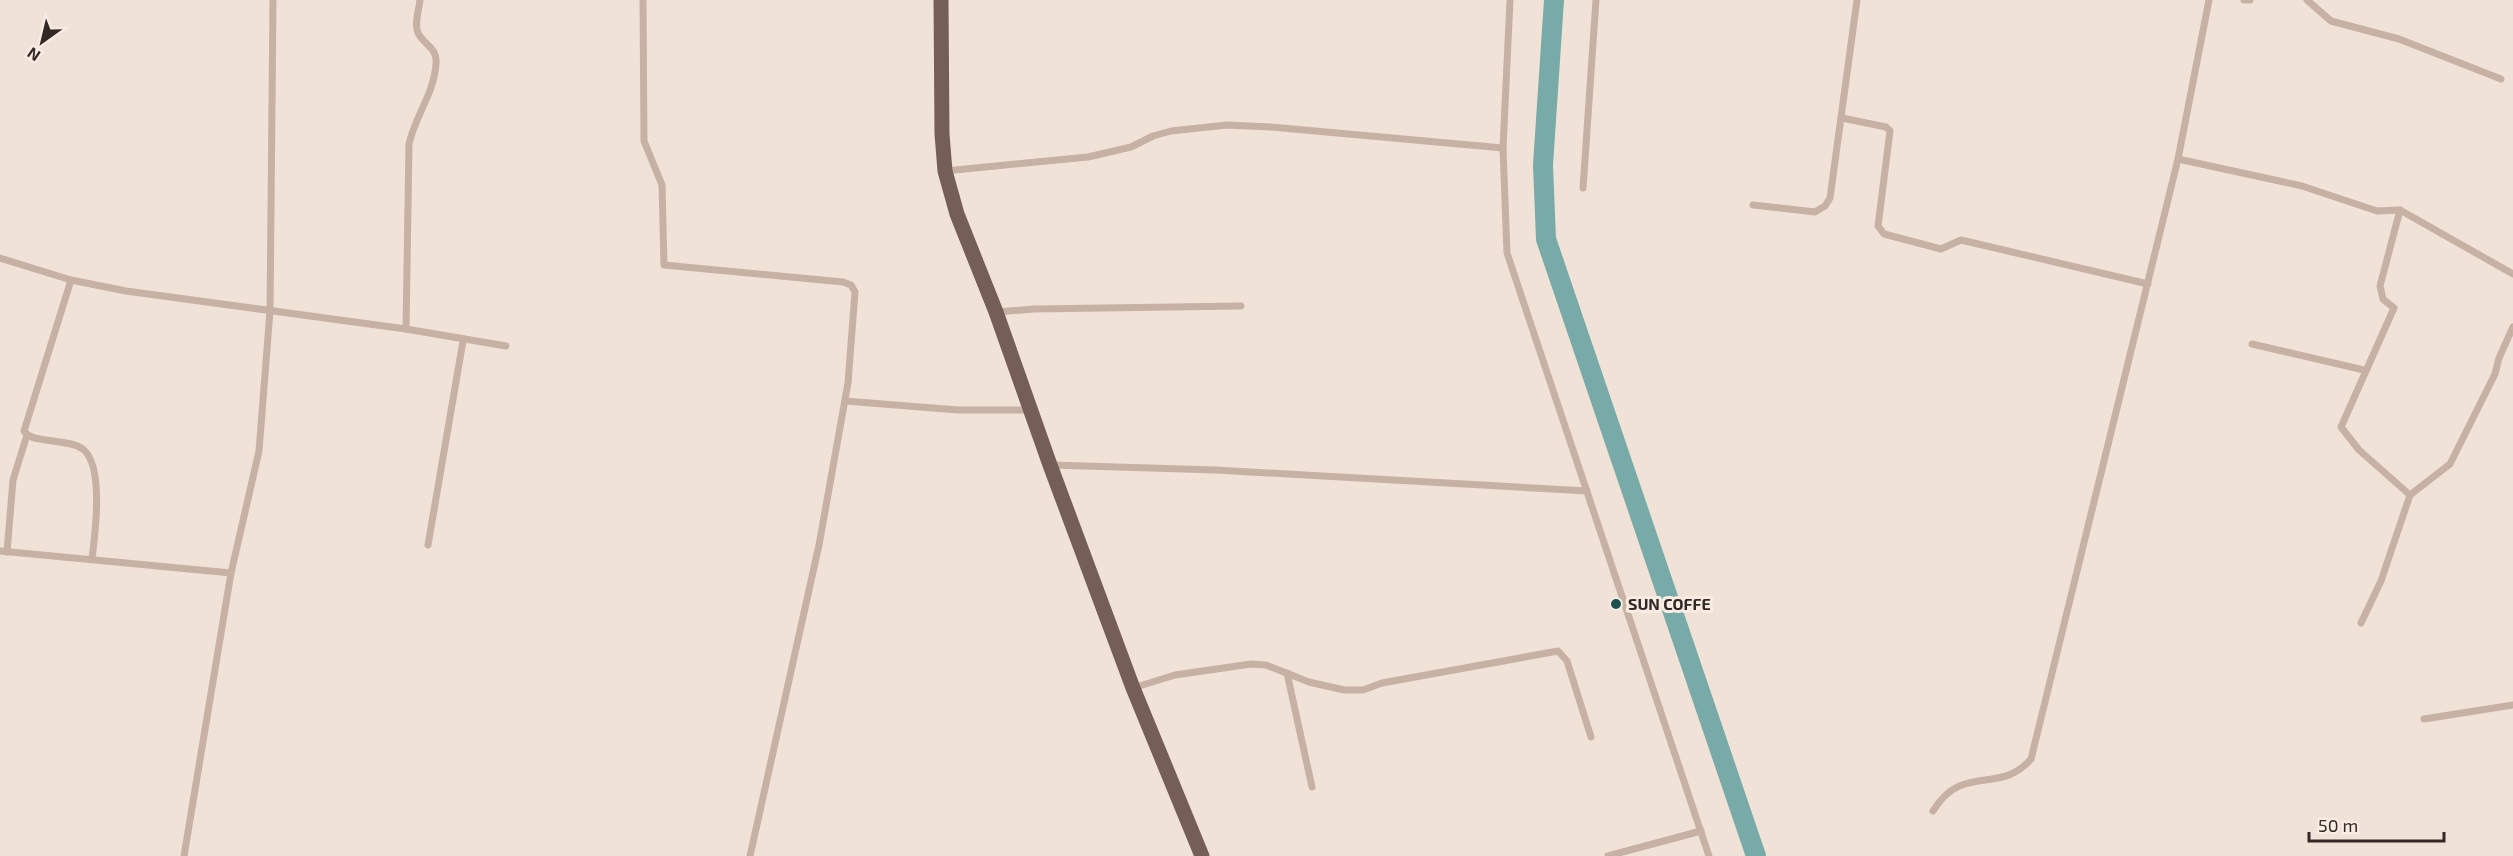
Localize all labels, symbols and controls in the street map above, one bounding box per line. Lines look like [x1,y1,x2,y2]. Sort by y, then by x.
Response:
north arrow [12,12,72,72]
text: N [23,44,43,66]
place label: SUN COFFE [1628,594,1711,613]
marker: SUN COFFE [1609,597,1623,611]
scale bar [2309,805,2444,843]
text: 50 m [2318,814,2358,836]

